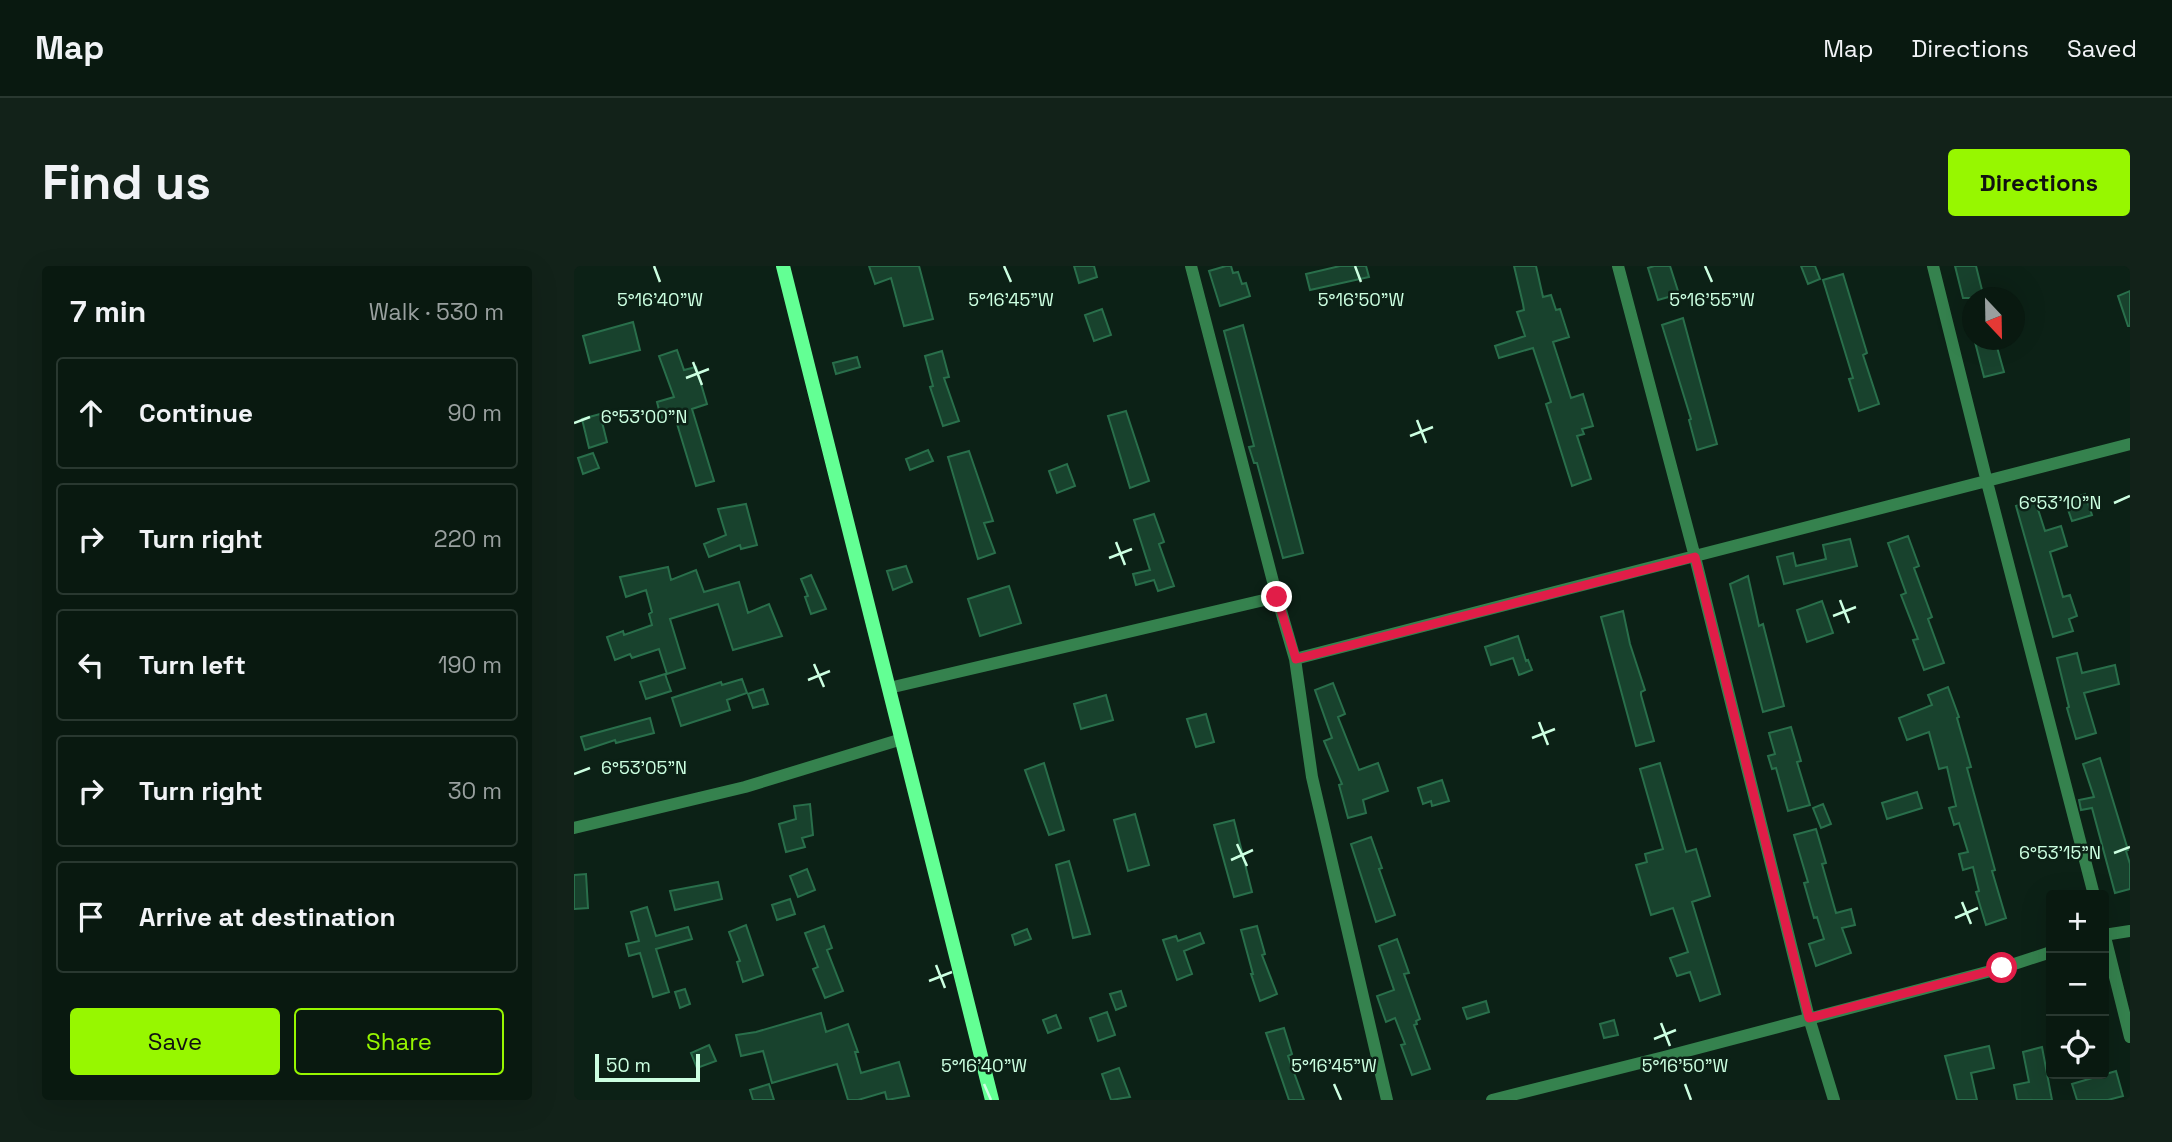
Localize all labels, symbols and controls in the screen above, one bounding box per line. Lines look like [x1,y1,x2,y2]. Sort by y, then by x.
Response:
text: Map [35,27,104,69]
text: Map [1823,33,1873,64]
text: Directions [1911,33,2029,64]
text: Saved [2067,33,2137,64]
button: Directions [1948,149,2130,216]
text: Find us [42,151,211,213]
north arrow [1962,287,2025,350]
text: 5°16'40"W [617,288,703,311]
text: 5°16'45"W [968,288,1054,311]
text: 5°16'50"W [1318,288,1404,311]
text: 5°16'55"W [1669,288,1755,311]
text: 7 min [70,292,146,331]
text: Walk · 530 m [369,297,504,327]
icon: ahead [72,394,110,432]
text: Continue [139,396,253,430]
text: 90 m [447,398,502,428]
text: 6°53'00"N [601,405,687,428]
text: 6°53'10"N [2019,491,2101,514]
icon: right [72,520,110,558]
text: Turn right [139,522,263,556]
text: 220 m [434,524,502,554]
route end [1261,581,1292,612]
icon: left [72,646,110,684]
text: Turn left [139,648,246,682]
text: 190 m [438,650,502,680]
text: 6°53'05"N [601,756,687,779]
icon: right [72,772,110,810]
text: Turn right [139,774,263,808]
text: 30 m [448,776,502,806]
text: 6°53'15"N [2019,841,2101,864]
map controls [2046,890,2109,1079]
button: + [2046,890,2109,953]
icon: arrive [72,898,110,936]
text: Arrive at destination [139,900,396,934]
route start [1986,952,2017,983]
button: − [2046,953,2109,1016]
button: Save [70,1008,280,1075]
button: Share [294,1008,504,1075]
button: locate [2046,1016,2109,1079]
scale bar [595,1051,700,1083]
text: 50 m [606,1053,651,1078]
text: 5°16'40"W [941,1054,1027,1077]
text: 5°16'45"W [1291,1054,1377,1077]
text: 5°16'50"W [1642,1054,1728,1077]

